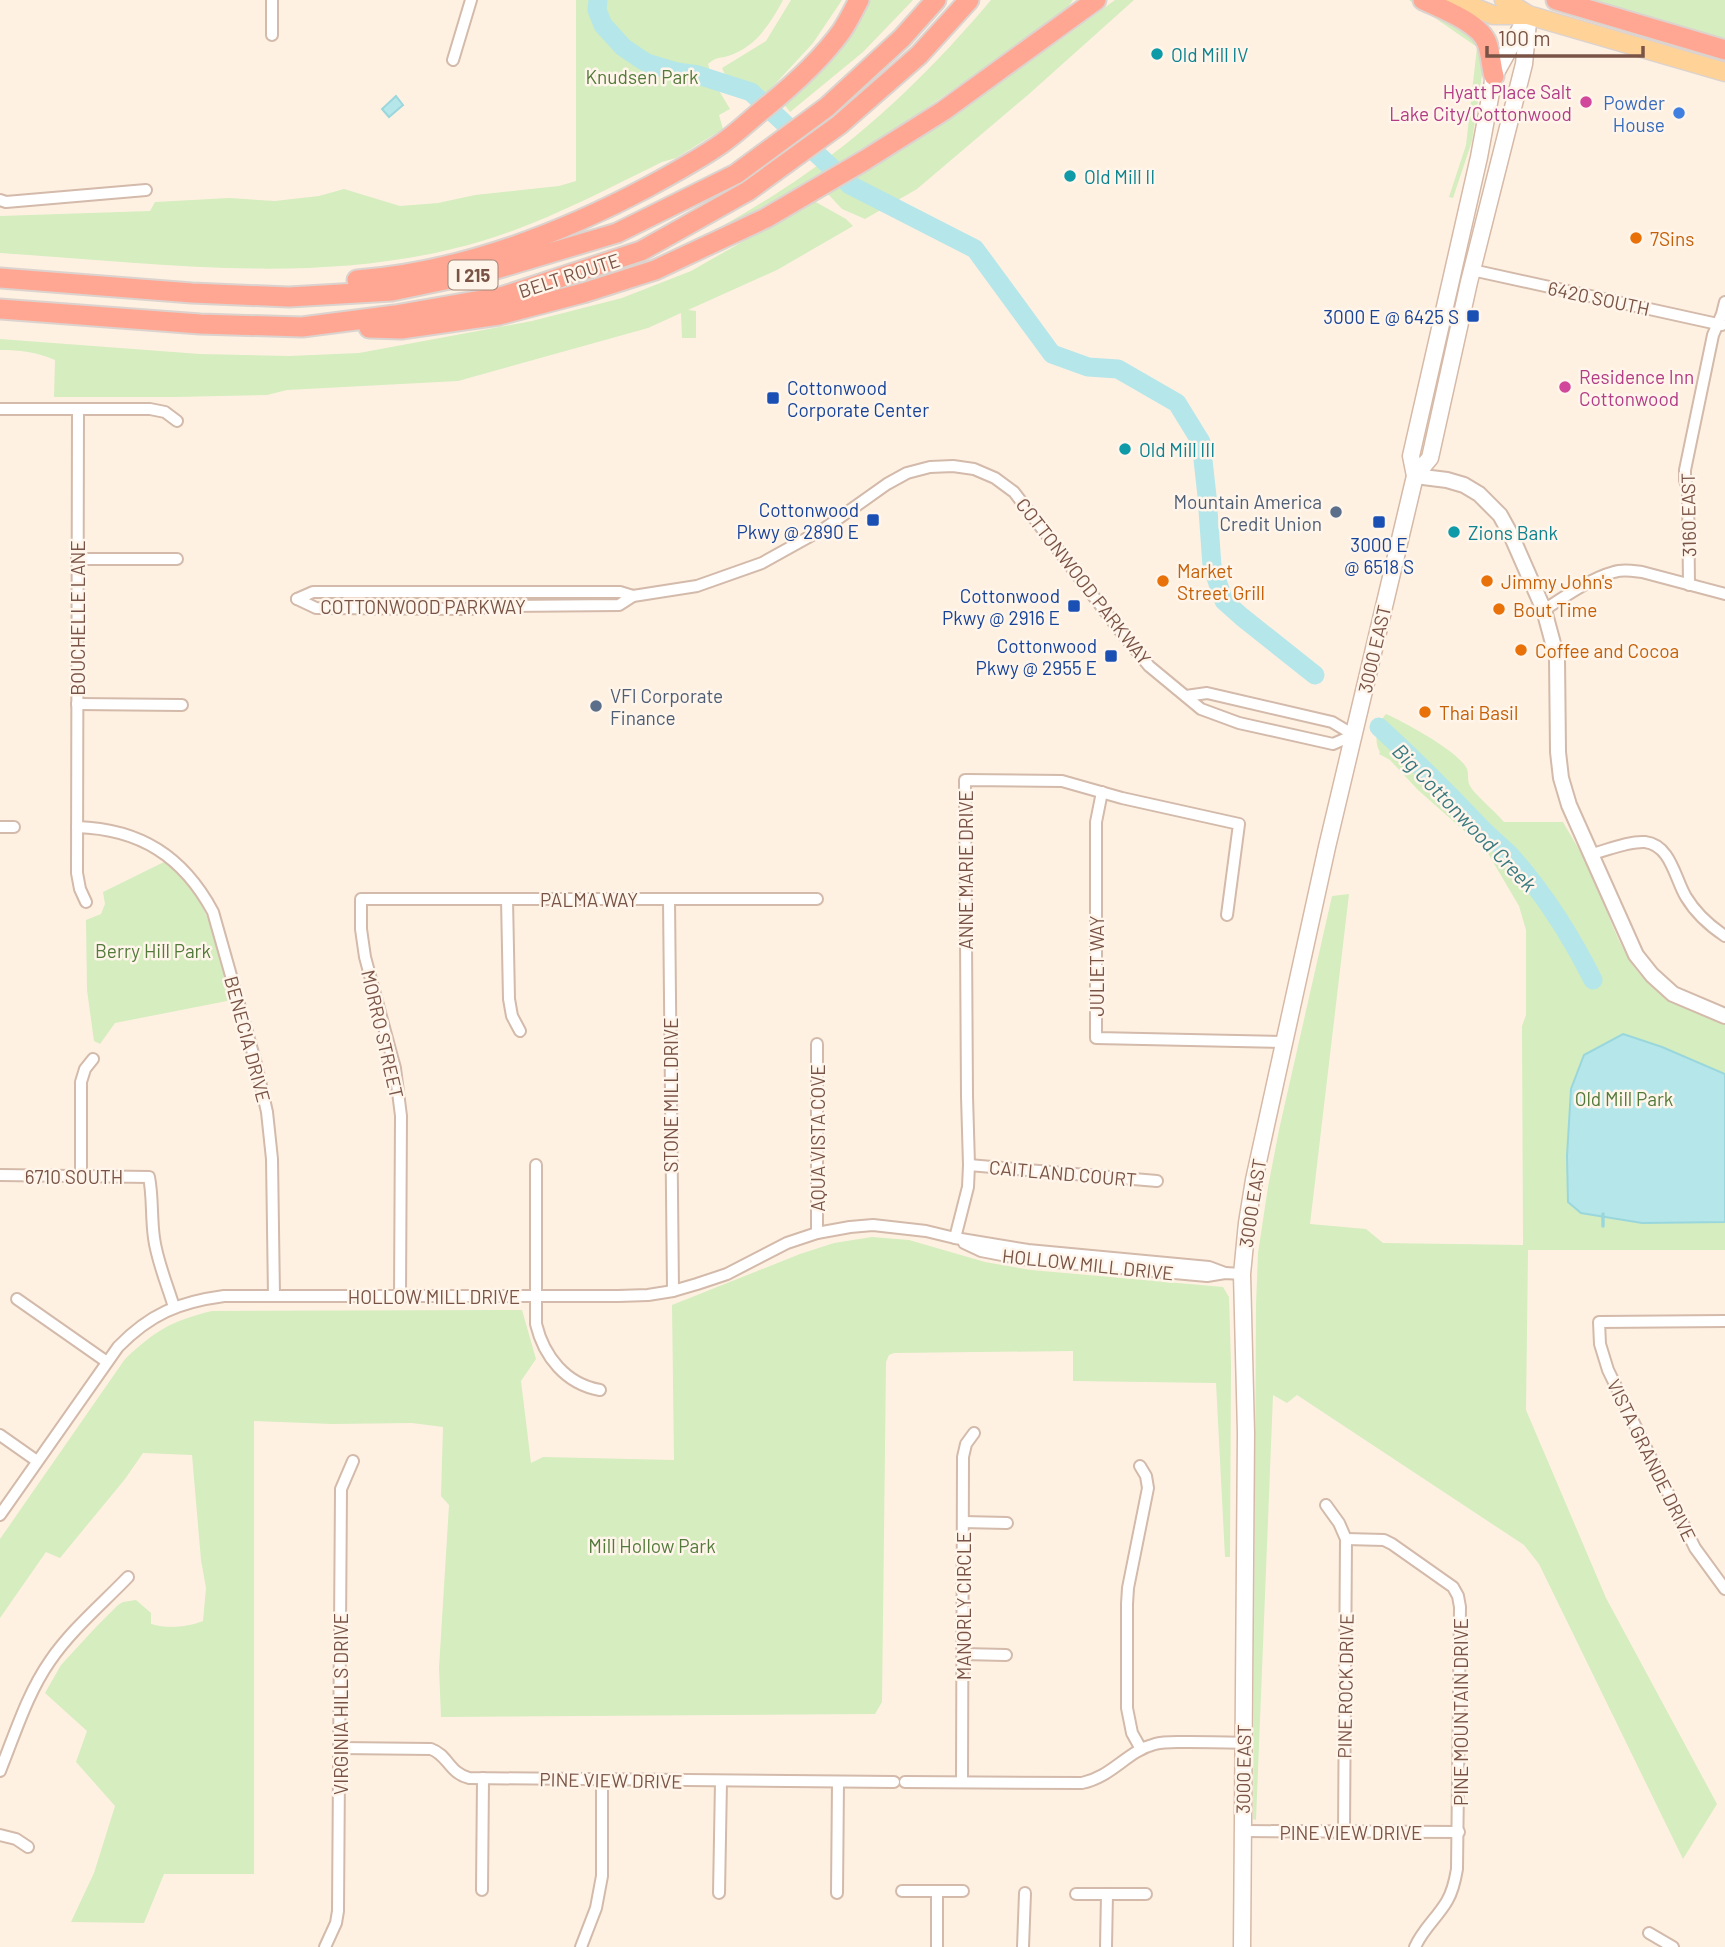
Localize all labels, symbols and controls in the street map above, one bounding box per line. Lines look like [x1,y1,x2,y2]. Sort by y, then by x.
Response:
scale bar [1487,14,1643,58]
text: 100 m [1498,25,1551,50]
place label: Old Mill IV [1171,43,1248,66]
marker: Old Mill IV [1149,46,1165,62]
park label: Knudsen Park [585,65,699,88]
place label: Hyatt Place Salt Lake City/Cottonwood [1389,80,1572,125]
place label: Powder House [1603,91,1665,136]
marker: Hyatt Place Salt Lake City/Cottonwood [1578,94,1594,110]
marker: Powder House [1671,105,1687,121]
place label: Old Mill II [1084,165,1155,188]
marker: Old Mill II [1062,168,1078,184]
place label: 7Sins [1650,227,1694,250]
marker: 7Sins [1628,230,1644,246]
street label: BELT ROUTE [515,248,623,302]
road number: I 215 [448,260,498,290]
street label: 6420 SOUTH [1546,276,1652,320]
place label: 3000 E @ 6425 S [1323,305,1459,328]
marker: 3000 E @ 6425 S [1465,308,1481,324]
place label: Residence Inn Cottonwood [1579,365,1694,410]
place label: Cottonwood Corporate Center [787,376,929,421]
marker: Residence Inn Cottonwood [1557,379,1573,395]
marker: Cottonwood Corporate Center [765,390,781,406]
place label: Old Mill III [1139,438,1215,461]
marker: Old Mill III [1117,441,1133,457]
street label: 3160 EAST [1676,473,1700,557]
place label: Mountain America Credit Union [1174,490,1322,535]
street label: COTTONWOOD PARKWAY [1012,493,1156,669]
place label: Cottonwood Pkwy @ 2890 E [736,498,859,543]
marker: Mountain America Credit Union [1328,504,1344,520]
marker: Cottonwood Pkwy @ 2890 E [865,512,881,528]
marker: 3000 E @ 6518 S [1371,514,1387,530]
place label: Zions Bank [1468,521,1558,544]
marker: Zions Bank [1446,524,1462,540]
place label: 3000 E @ 6518 S [1344,533,1414,578]
street label: BOUCHELLE LANE [66,540,89,696]
place label: Market Street Grill [1177,559,1265,604]
place label: Jimmy John's [1501,570,1613,593]
marker: Market Street Grill [1155,573,1171,589]
marker: Jimmy John's [1479,573,1495,589]
place label: Cottonwood Pkwy @ 2916 E [942,584,1060,629]
street label: COTTONWOOD PARKWAY [320,595,526,618]
marker: Cottonwood Pkwy @ 2916 E [1066,598,1082,614]
place label: Bout Time [1513,598,1597,621]
marker: Bout Time [1491,601,1507,617]
street label: 3000 EAST [1353,603,1395,695]
place label: Cottonwood Pkwy @ 2955 E [976,634,1097,679]
place label: Coffee and Cocoa [1535,639,1679,662]
marker: Coffee and Cocoa [1513,642,1529,658]
marker: Cottonwood Pkwy @ 2955 E [1103,648,1119,664]
place label: VFI Corporate Finance [610,684,723,729]
marker: VFI Corporate Finance [588,698,604,714]
place label: Thai Basil [1439,701,1518,724]
marker: Thai Basil [1417,704,1433,720]
water label: Big Cottonwood Creek [1388,738,1543,897]
street label: ANNE MARIE DRIVE [954,790,977,950]
street label: PALMA WAY [540,888,638,911]
street label: JULIET WAY [1085,915,1108,1016]
park label: Berry Hill Park [95,939,211,962]
street label: MORRO STREET [357,967,409,1101]
street label: BENECIA DRIVE [220,973,276,1105]
street label: STONE MILL DRIVE [659,1018,682,1172]
street label: AQUA VISTA COVE [806,1064,829,1212]
park label: Old Mill Park [1575,1087,1673,1110]
street label: CAITLAND COURT [988,1155,1138,1191]
street label: 3000 EAST [1234,1157,1270,1249]
street label: 6710 SOUTH [25,1165,123,1188]
street label: HOLLOW MILL DRIVE [1001,1244,1175,1284]
street label: HOLLOW MILL DRIVE [348,1285,520,1308]
street label: VISTA GRANDE DRIVE [1603,1375,1701,1545]
street label: MANORLY CIRCLE [952,1532,975,1680]
park label: Mill Hollow Park [588,1534,716,1557]
street label: VIRGINIA HILLS DRIVE [329,1613,352,1795]
street label: PINE ROCK DRIVE [1332,1613,1358,1759]
street label: PINE MOUNTAIN DRIVE [1449,1618,1472,1806]
street label: 3000 EAST [1231,1724,1255,1814]
street label: PINE VIEW DRIVE [539,1767,683,1793]
street label: PINE VIEW DRIVE [1279,1821,1423,1844]

